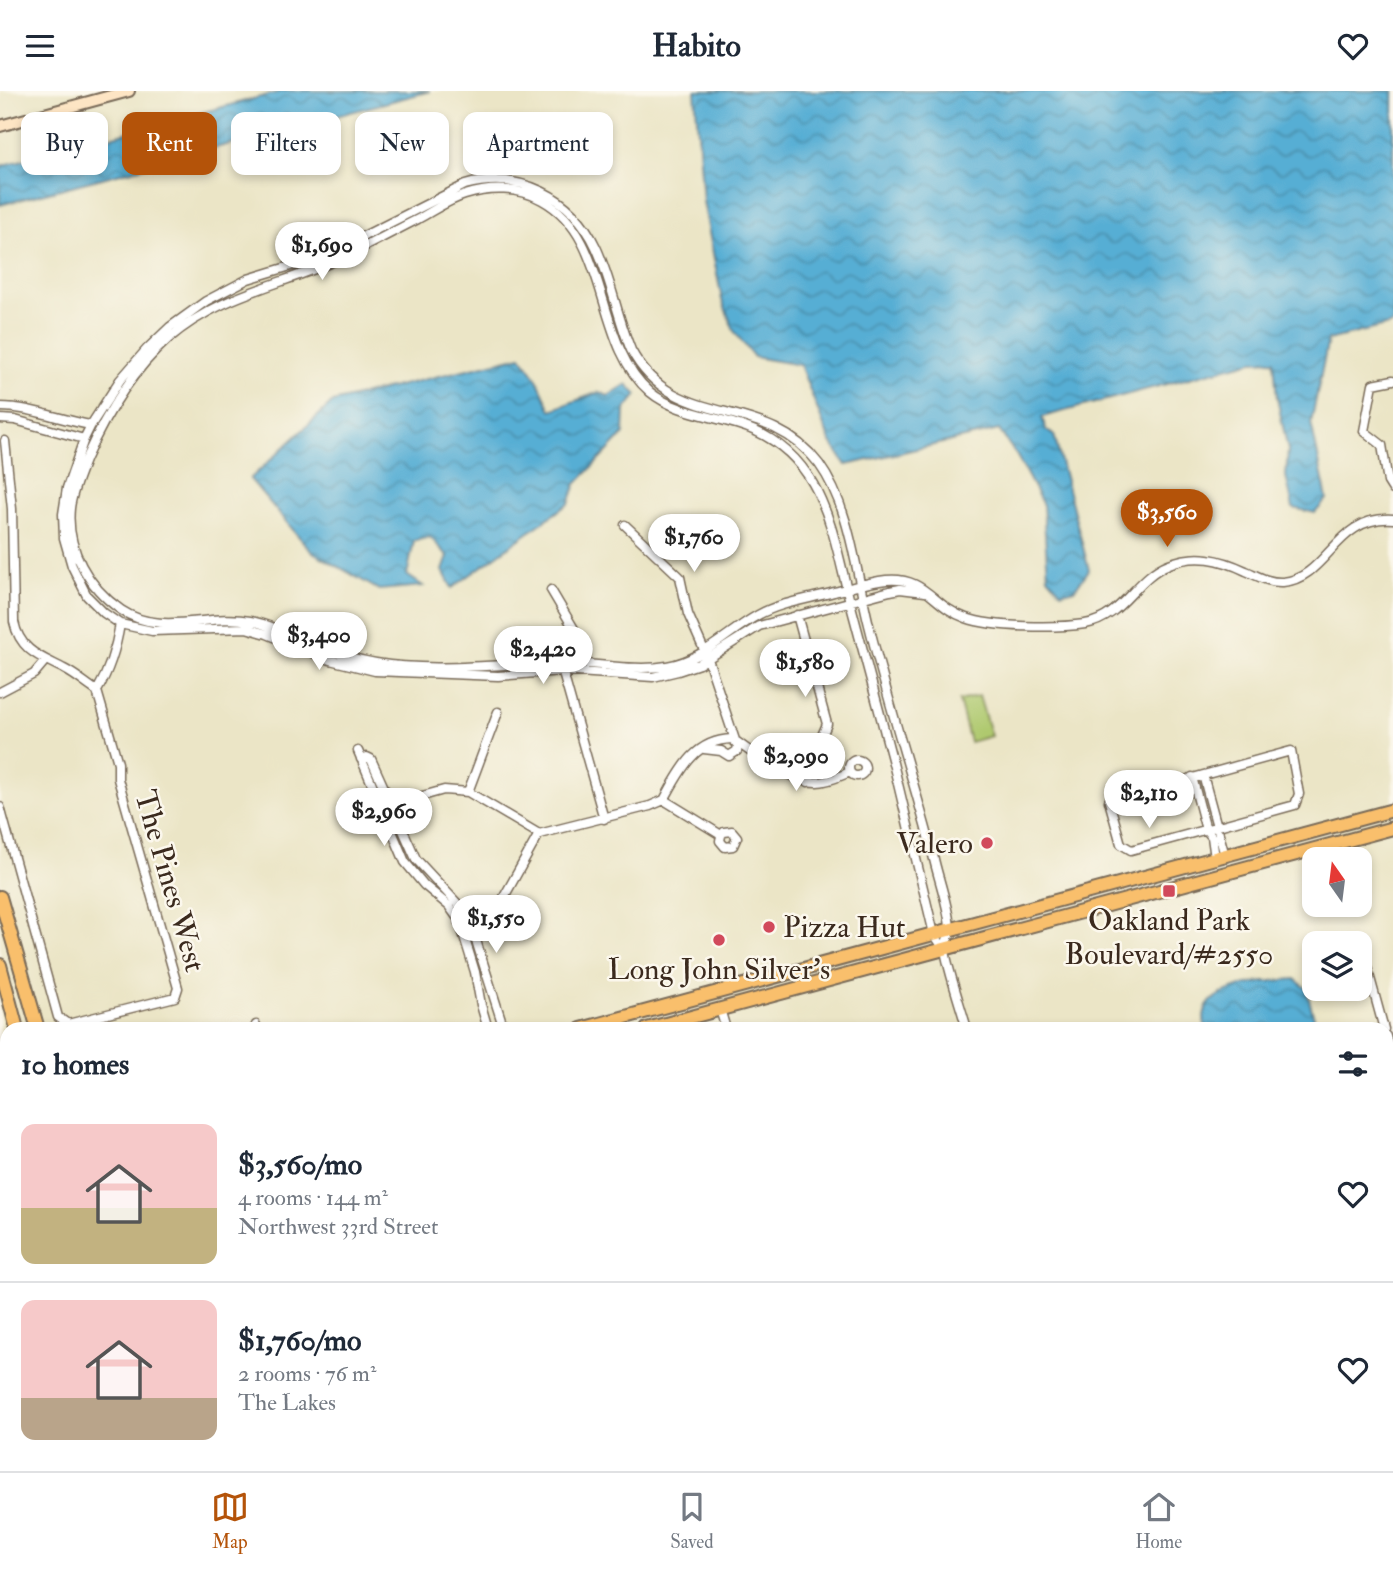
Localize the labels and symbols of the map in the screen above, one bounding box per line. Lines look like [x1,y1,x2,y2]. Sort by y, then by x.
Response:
pin: $1,690 [265,223,379,282]
pin: $3,560 [1110,489,1224,549]
pin: $1,760 [637,515,751,574]
pin: $3,400 [262,613,376,672]
pin: $2,420 [486,627,600,686]
pin: $1,580 [748,639,862,699]
pin: $2,090 [739,733,853,793]
pin: $2,110 [1092,771,1206,830]
street label: The Pines West [126,786,214,976]
pin: $2,960 [327,789,441,848]
place label: Valero [896,825,973,862]
marker: Valero [979,835,995,851]
north arrow [1302,847,1372,917]
marker: Oakland Park Boulevard/#2550 [1161,883,1177,899]
pin: $1,550 [439,895,553,955]
place label: Oakland Park Boulevard/#2550 [1065,902,1273,973]
place label: Pizza Hut [783,909,906,946]
marker: Pizza Hut [761,919,777,935]
marker: Long John Silver's [711,932,727,948]
place label: Long John Silver's [608,951,830,988]

